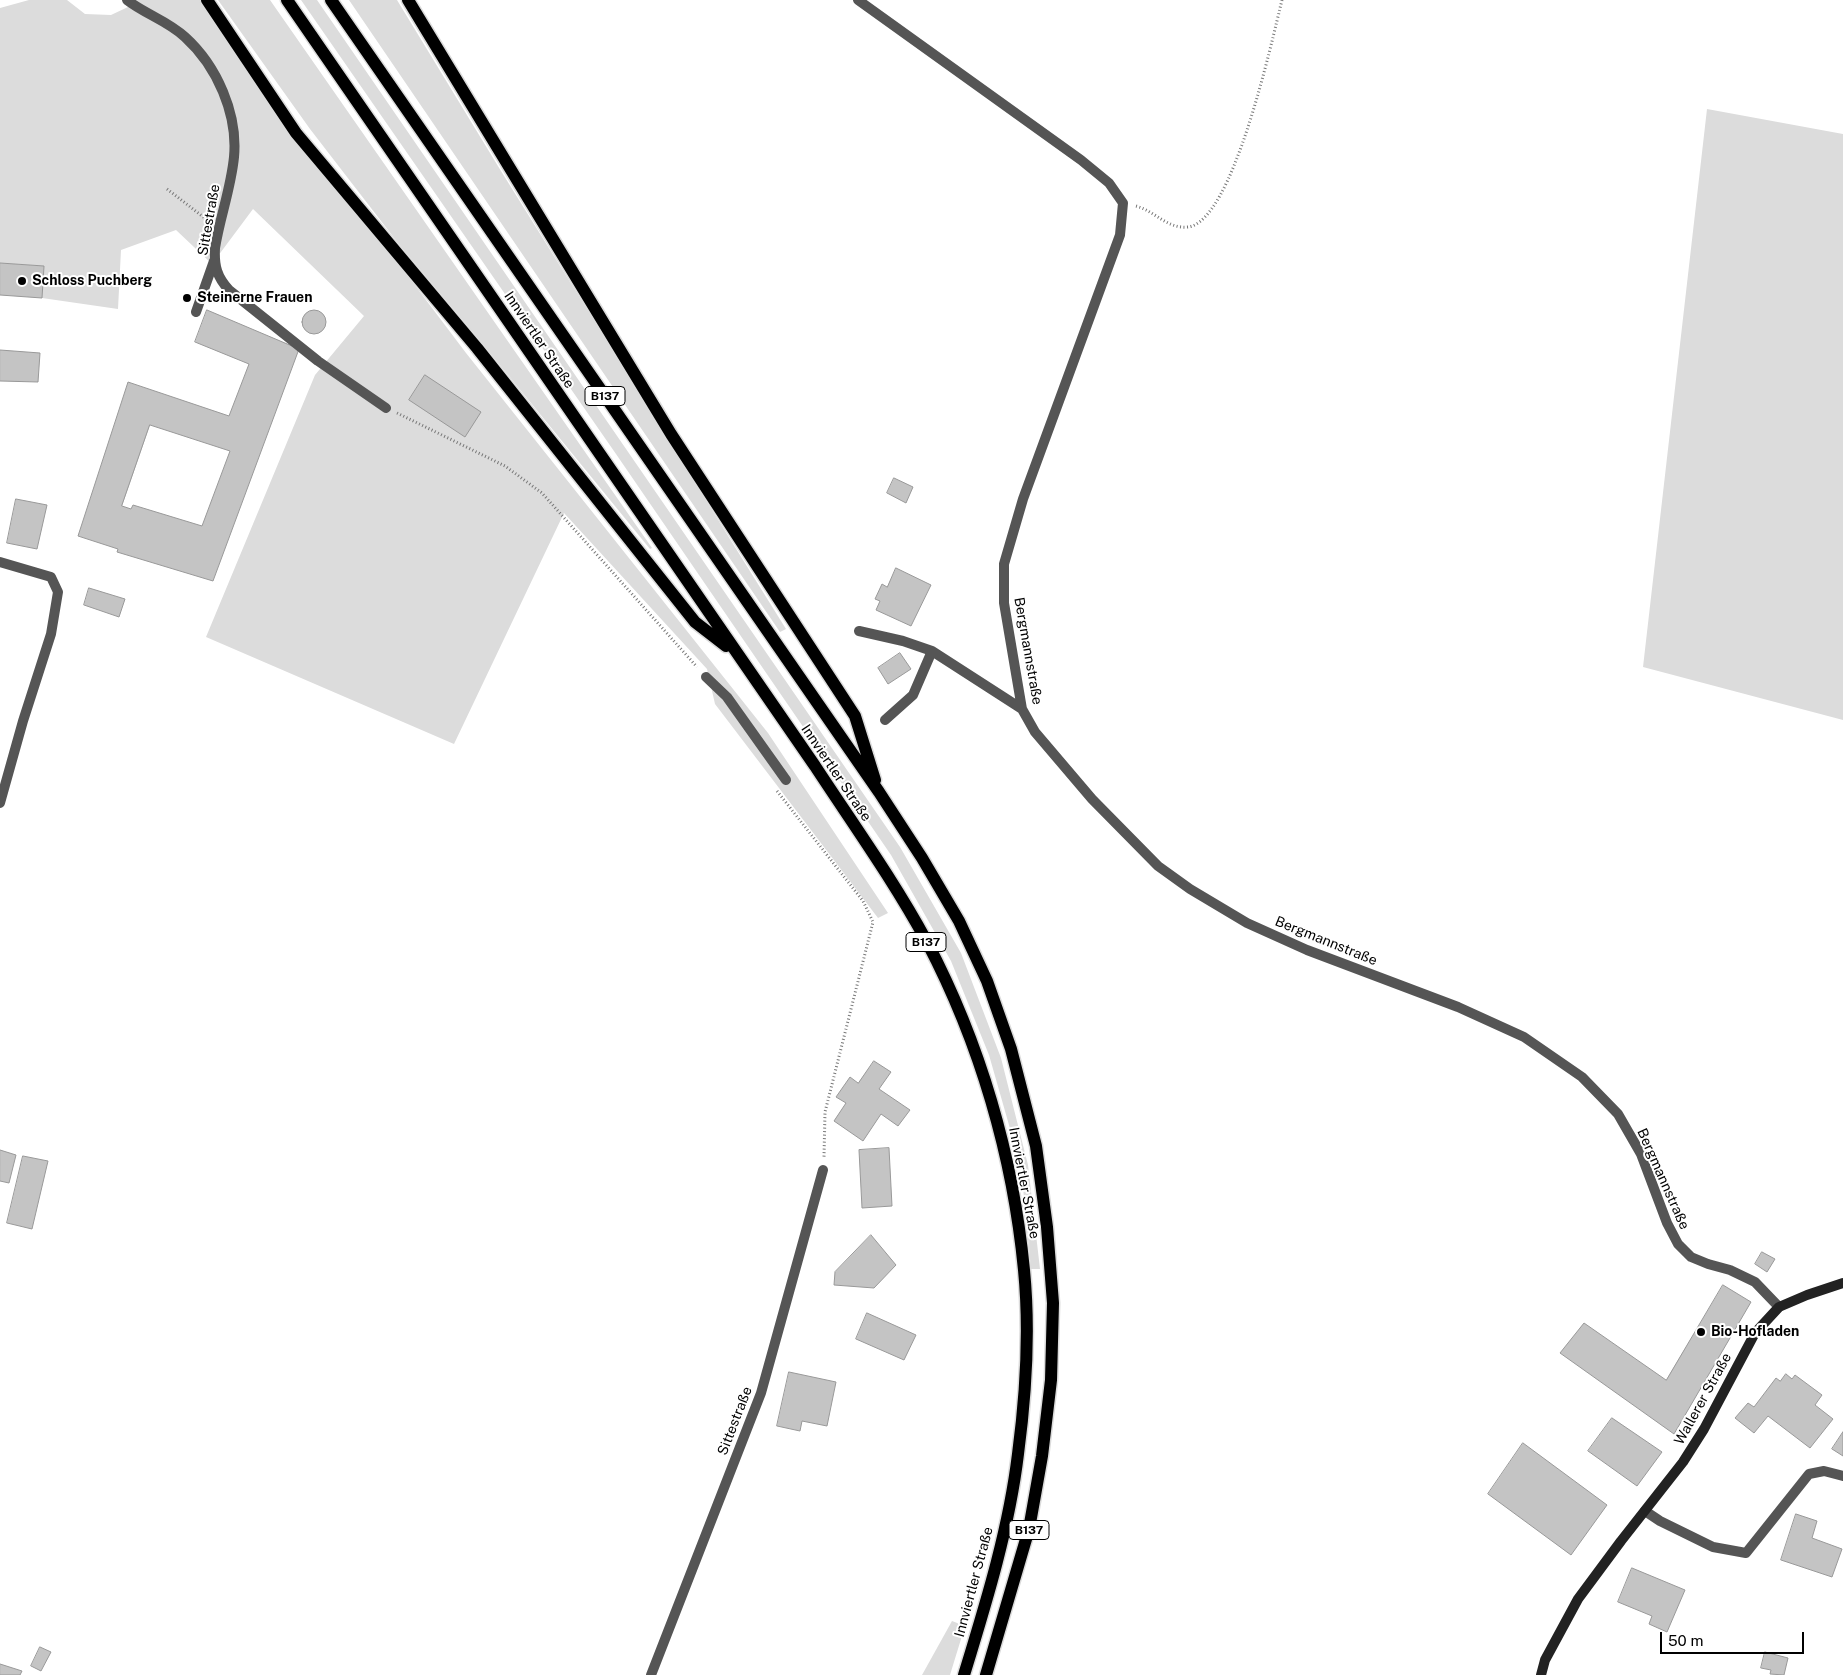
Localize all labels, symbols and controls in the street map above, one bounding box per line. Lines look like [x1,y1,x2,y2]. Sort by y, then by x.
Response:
street label: Sittestraße [194,183,224,257]
place label: Schloss Puchberg [32,273,152,289]
marker: Schloss Puchberg [16,275,28,287]
street label: Innviertler Straße [500,288,578,392]
place label: Steinerne Frauen [197,290,312,306]
marker: Steinerne Frauen [181,292,193,304]
road number: B137 [585,386,625,406]
street label: Bergmannstraße [1010,596,1046,706]
street label: Innviertler Straße [797,721,875,825]
street label: Bergmannstraße [1272,913,1380,969]
road number: B137 [906,932,946,952]
street label: Innviertler Straße [1005,1126,1043,1240]
street label: Bergmannstraße [1633,1126,1693,1232]
place label: Bio-Hofladen [1711,1324,1799,1340]
marker: Bio-Hofladen [1695,1326,1707,1338]
street label: Wallerer Straße [1671,1350,1735,1448]
street label: Sittestraße [714,1384,756,1458]
road number: B137 [1009,1520,1049,1540]
street label: Innviertler Straße [951,1525,997,1639]
scale bar [1663,1622,1807,1654]
text: 50 m [1668,1632,1703,1649]

